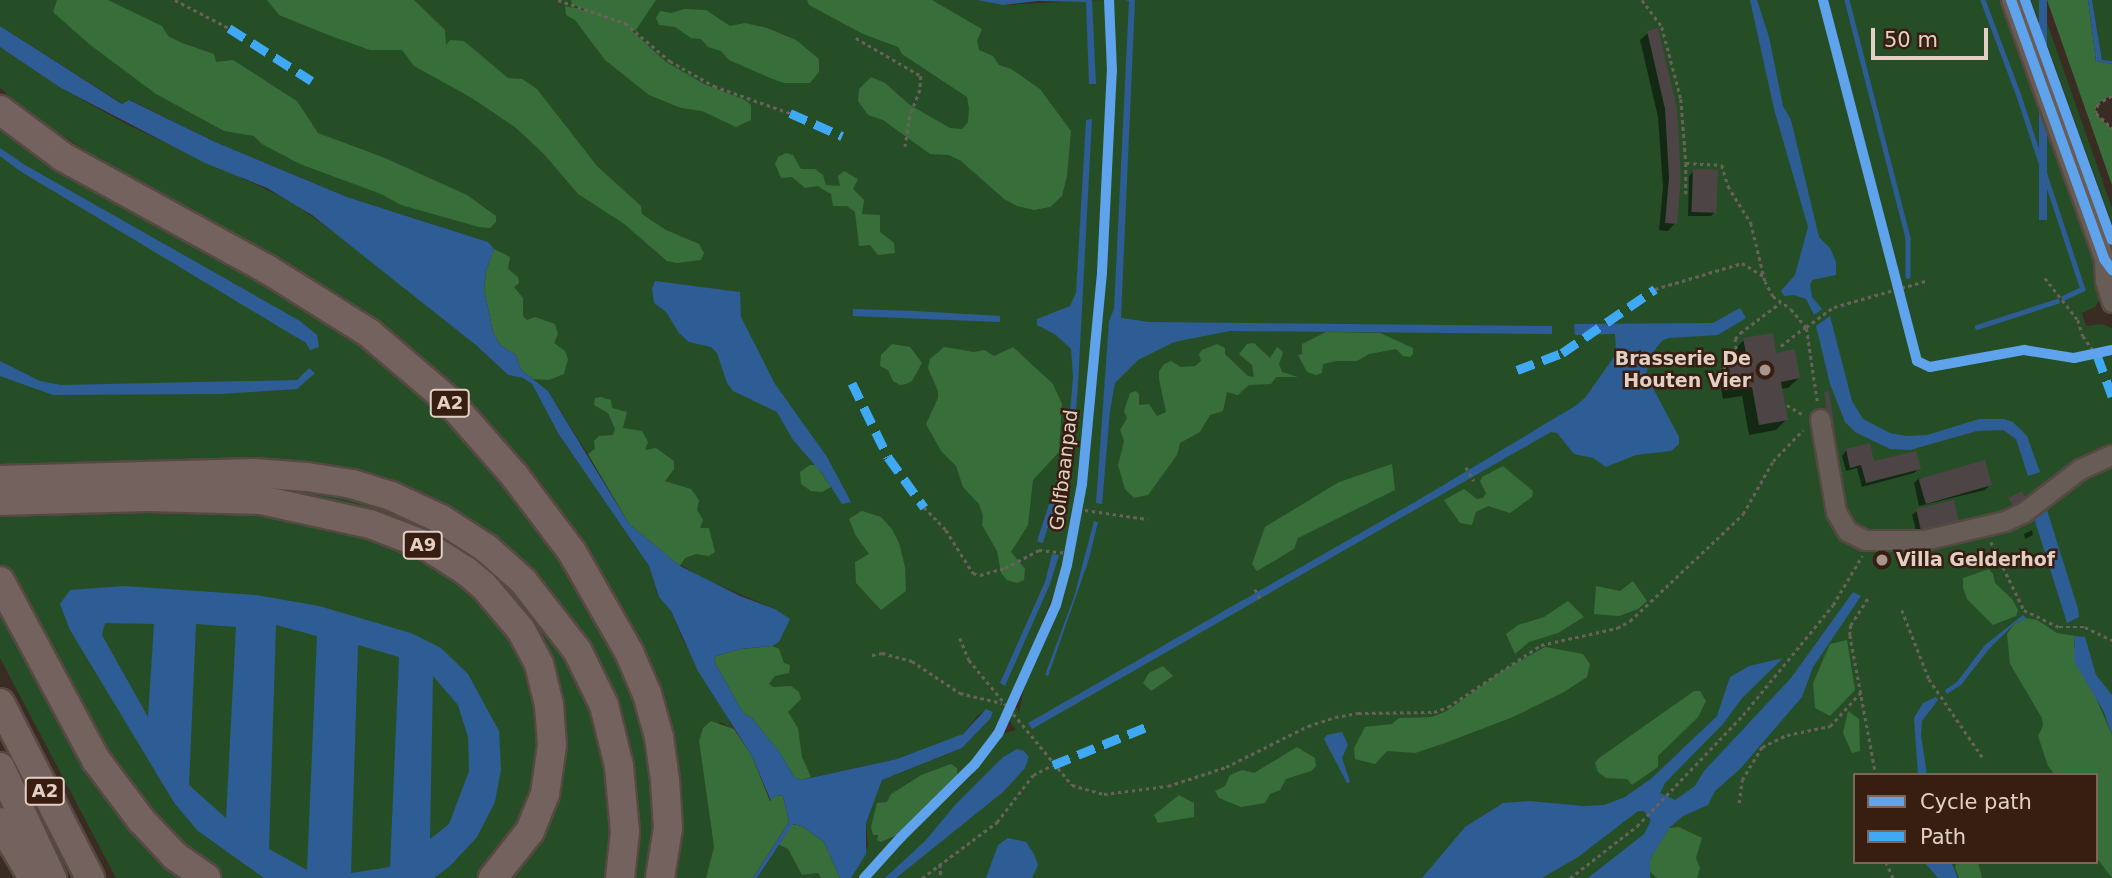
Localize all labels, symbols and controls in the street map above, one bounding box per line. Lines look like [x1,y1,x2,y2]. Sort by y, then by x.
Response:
scale bar [1874,14,1991,58]
text: 50 m [1884,28,1938,52]
place label: Brasserie De Houten Vier [1615,348,1751,392]
marker: Brasserie De Houten Vier [1757,362,1773,378]
road number: A2 [429,388,471,418]
street label: Golfbaanpad [1045,408,1083,532]
road number: A9 [402,530,444,560]
place label: Villa Gelderhof [1896,549,2055,571]
marker: Villa Gelderhof [1874,552,1890,568]
legend [1853,773,2098,864]
road number: A2 [24,776,66,806]
text: Cycle path [1920,790,2032,814]
text: Path [1920,825,1966,849]

